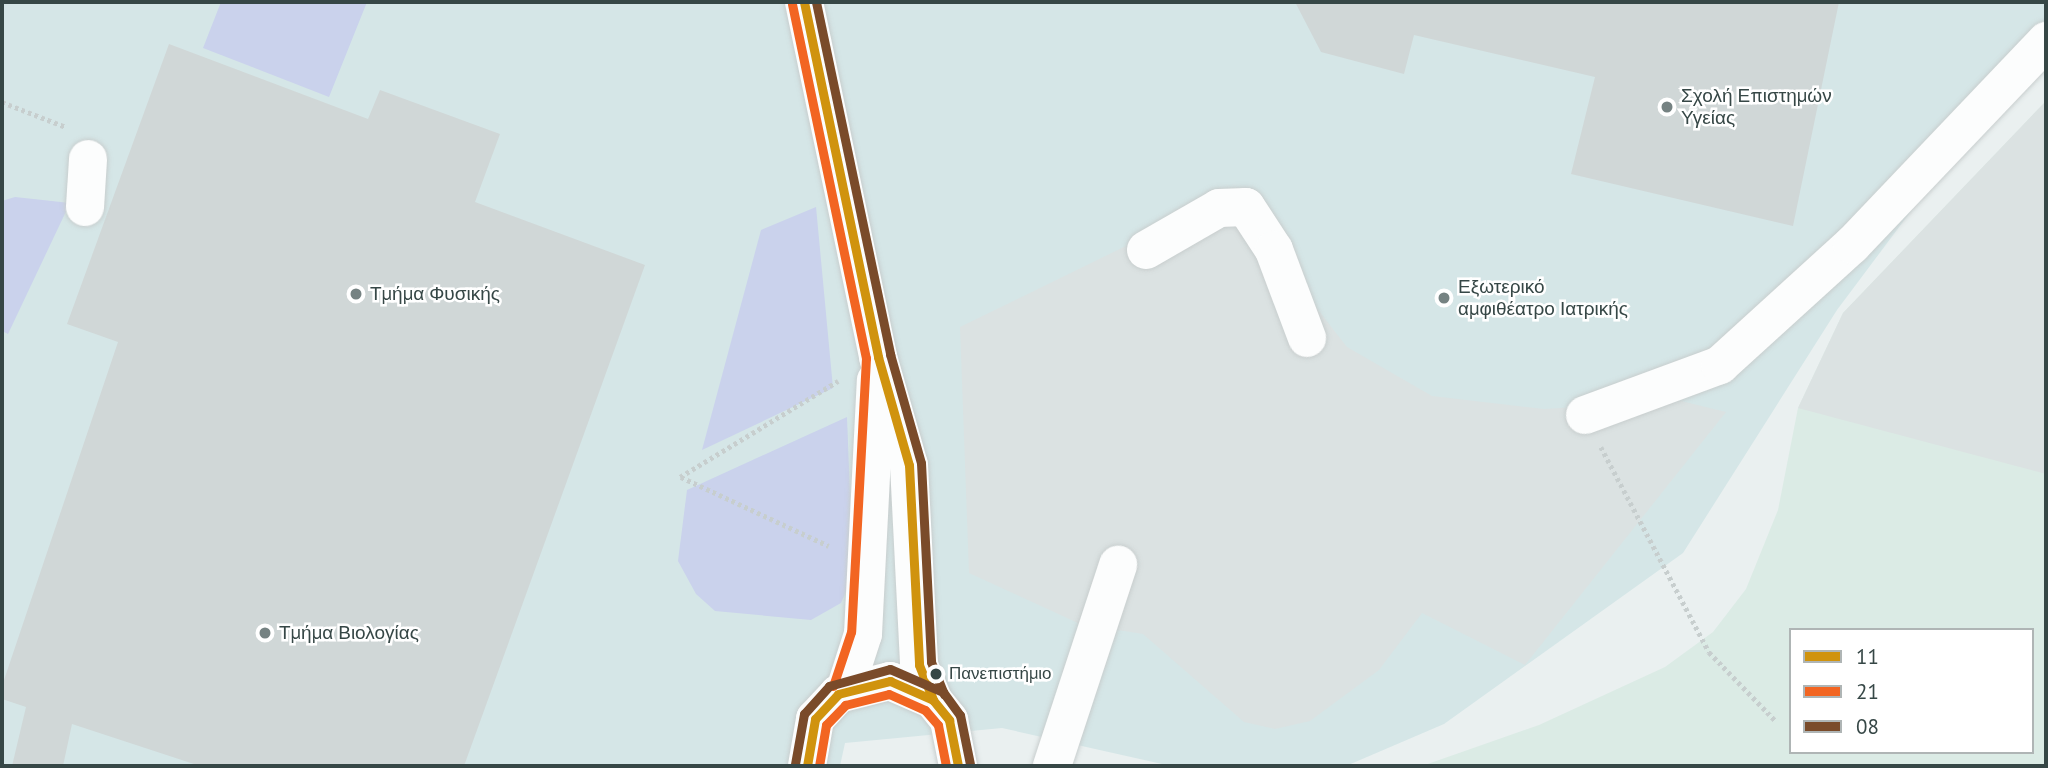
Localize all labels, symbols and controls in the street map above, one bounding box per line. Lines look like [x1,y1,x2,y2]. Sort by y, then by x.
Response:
place label: Σχολή Επιστημών Υγείας [1681,85,1832,129]
marker: Σχολή Επιστημών Υγείας [1659,99,1675,115]
place label: Εξωτερικό αμφιθέατρο Ιατρικής [1458,276,1628,320]
place label: Τμήμα Φυσικής [370,283,500,305]
marker: Τμήμα Φυσικής [348,286,364,302]
marker: Εξωτερικό αμφιθέατρο Ιατρικής [1436,290,1452,306]
place label: Τμήμα Βιολογίας [279,622,419,644]
marker: Τμήμα Βιολογίας [257,625,273,641]
legend [1789,628,2034,754]
text: 11 [1856,643,1879,670]
place label: Πανεπιστήμιο [949,664,1052,684]
marker: Πανεπιστήμιο [929,667,943,681]
text: 21 [1856,678,1879,705]
text: 08 [1856,713,1879,740]

